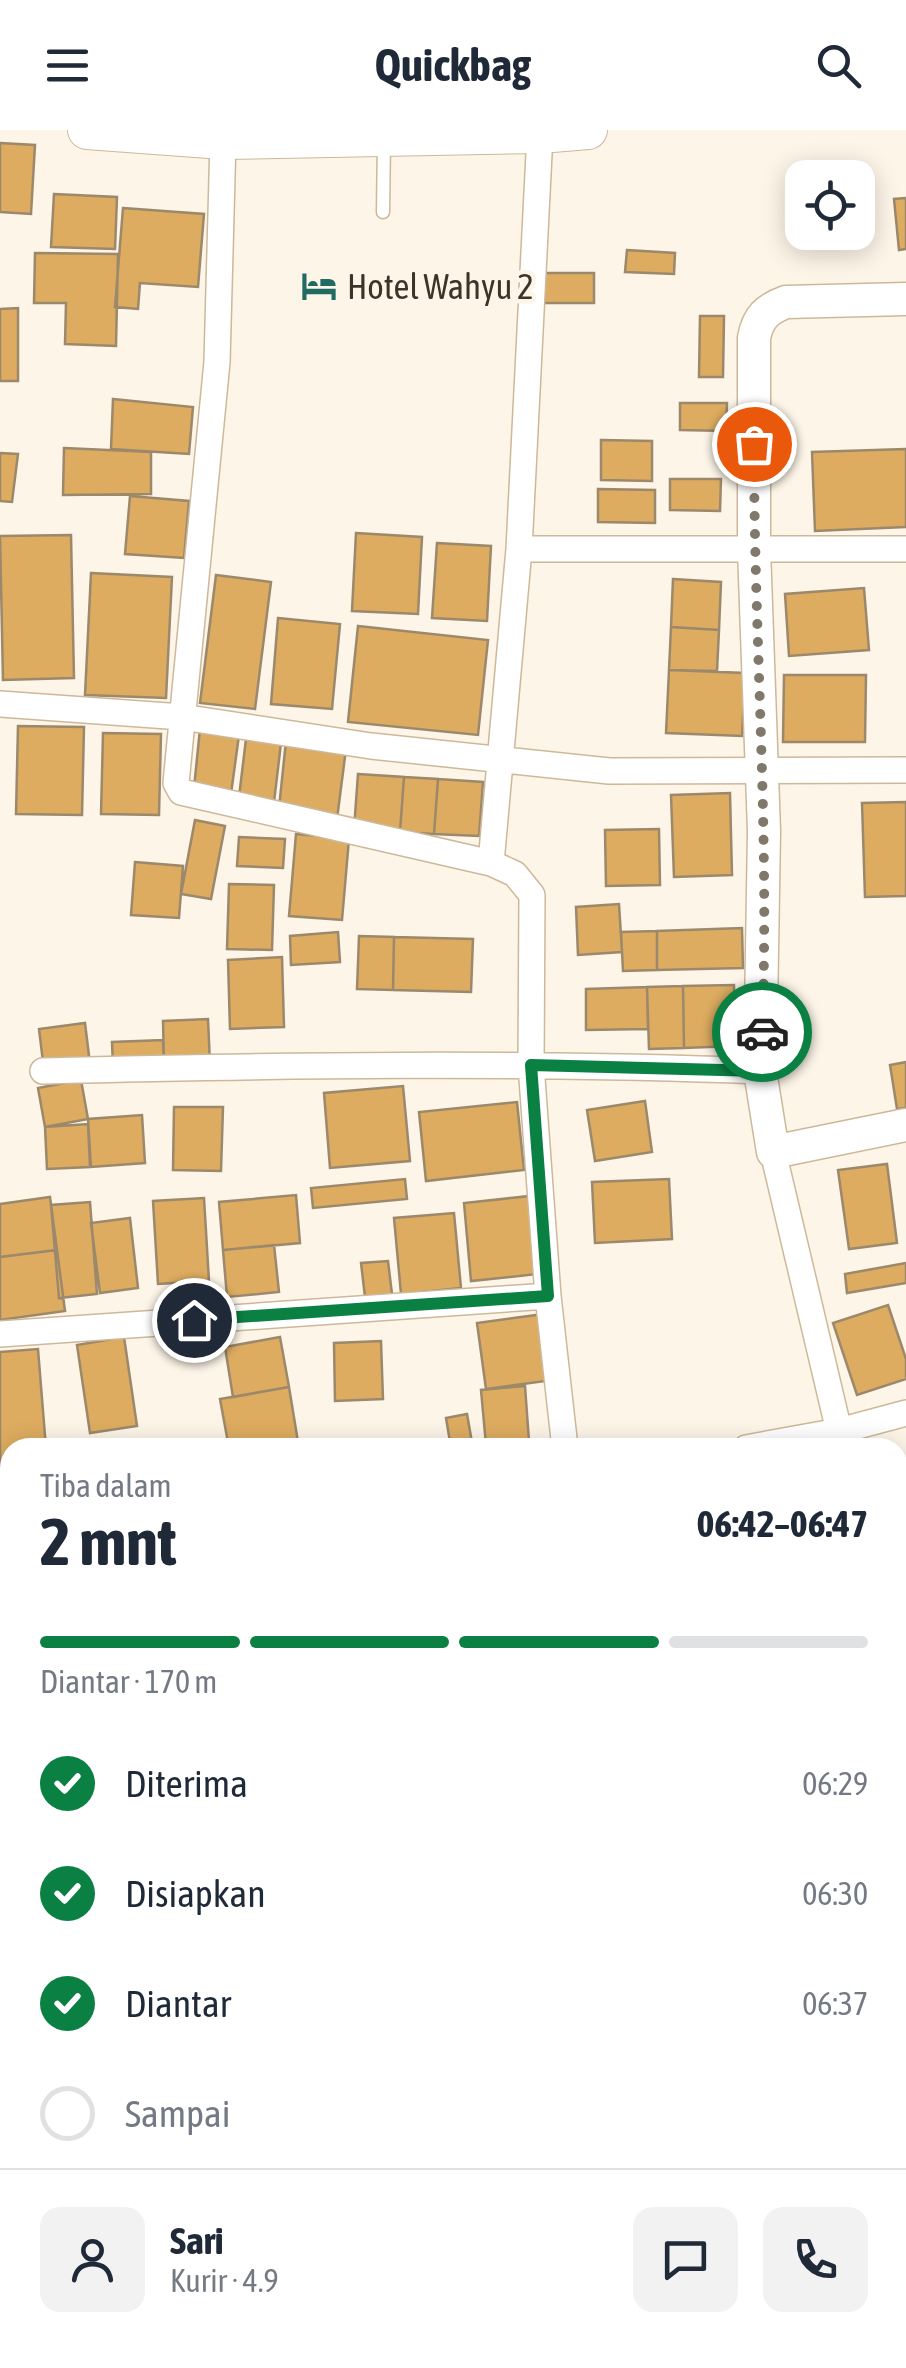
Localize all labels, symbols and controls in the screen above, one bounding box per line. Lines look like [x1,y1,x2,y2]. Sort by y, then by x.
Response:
icon: menu [40,38,95,93]
icon: search [811,38,866,93]
text: Quickbag [375,39,531,91]
map controls [785,160,875,250]
button: locate [785,160,875,250]
place label: Hotel Wahyu 2 [347,266,534,306]
hotel icon: Hotel Wahyu 2 [300,267,338,305]
pin [712,402,797,487]
icon: bag [727,417,782,472]
courier [712,982,812,1082]
icon: car [735,1005,790,1060]
pin [152,1278,237,1363]
icon: home [167,1293,222,1348]
text: Tiba dalam [40,1467,172,1504]
text: 06:42–06:47 [696,1502,868,1545]
text: 2 mnt [40,1504,177,1579]
text: Diantar · 170 m [40,1663,217,1700]
icon: check [40,1756,95,1811]
text: Diterima [125,1762,248,1805]
text: 06:29 [802,1765,868,1802]
icon: check [40,1866,95,1921]
text: Disiapkan [125,1872,266,1915]
text: 06:30 [802,1875,868,1912]
icon: check [40,1976,95,2031]
text: Diantar [125,1982,231,2025]
text: 06:37 [802,1985,868,2022]
text: Sampai [125,2092,230,2135]
button: person [40,2207,145,2312]
button: chat [633,2207,738,2312]
button: phone [763,2207,868,2312]
text: Sari [170,2219,224,2262]
text: Kurir · 4.9 [170,2262,278,2299]

